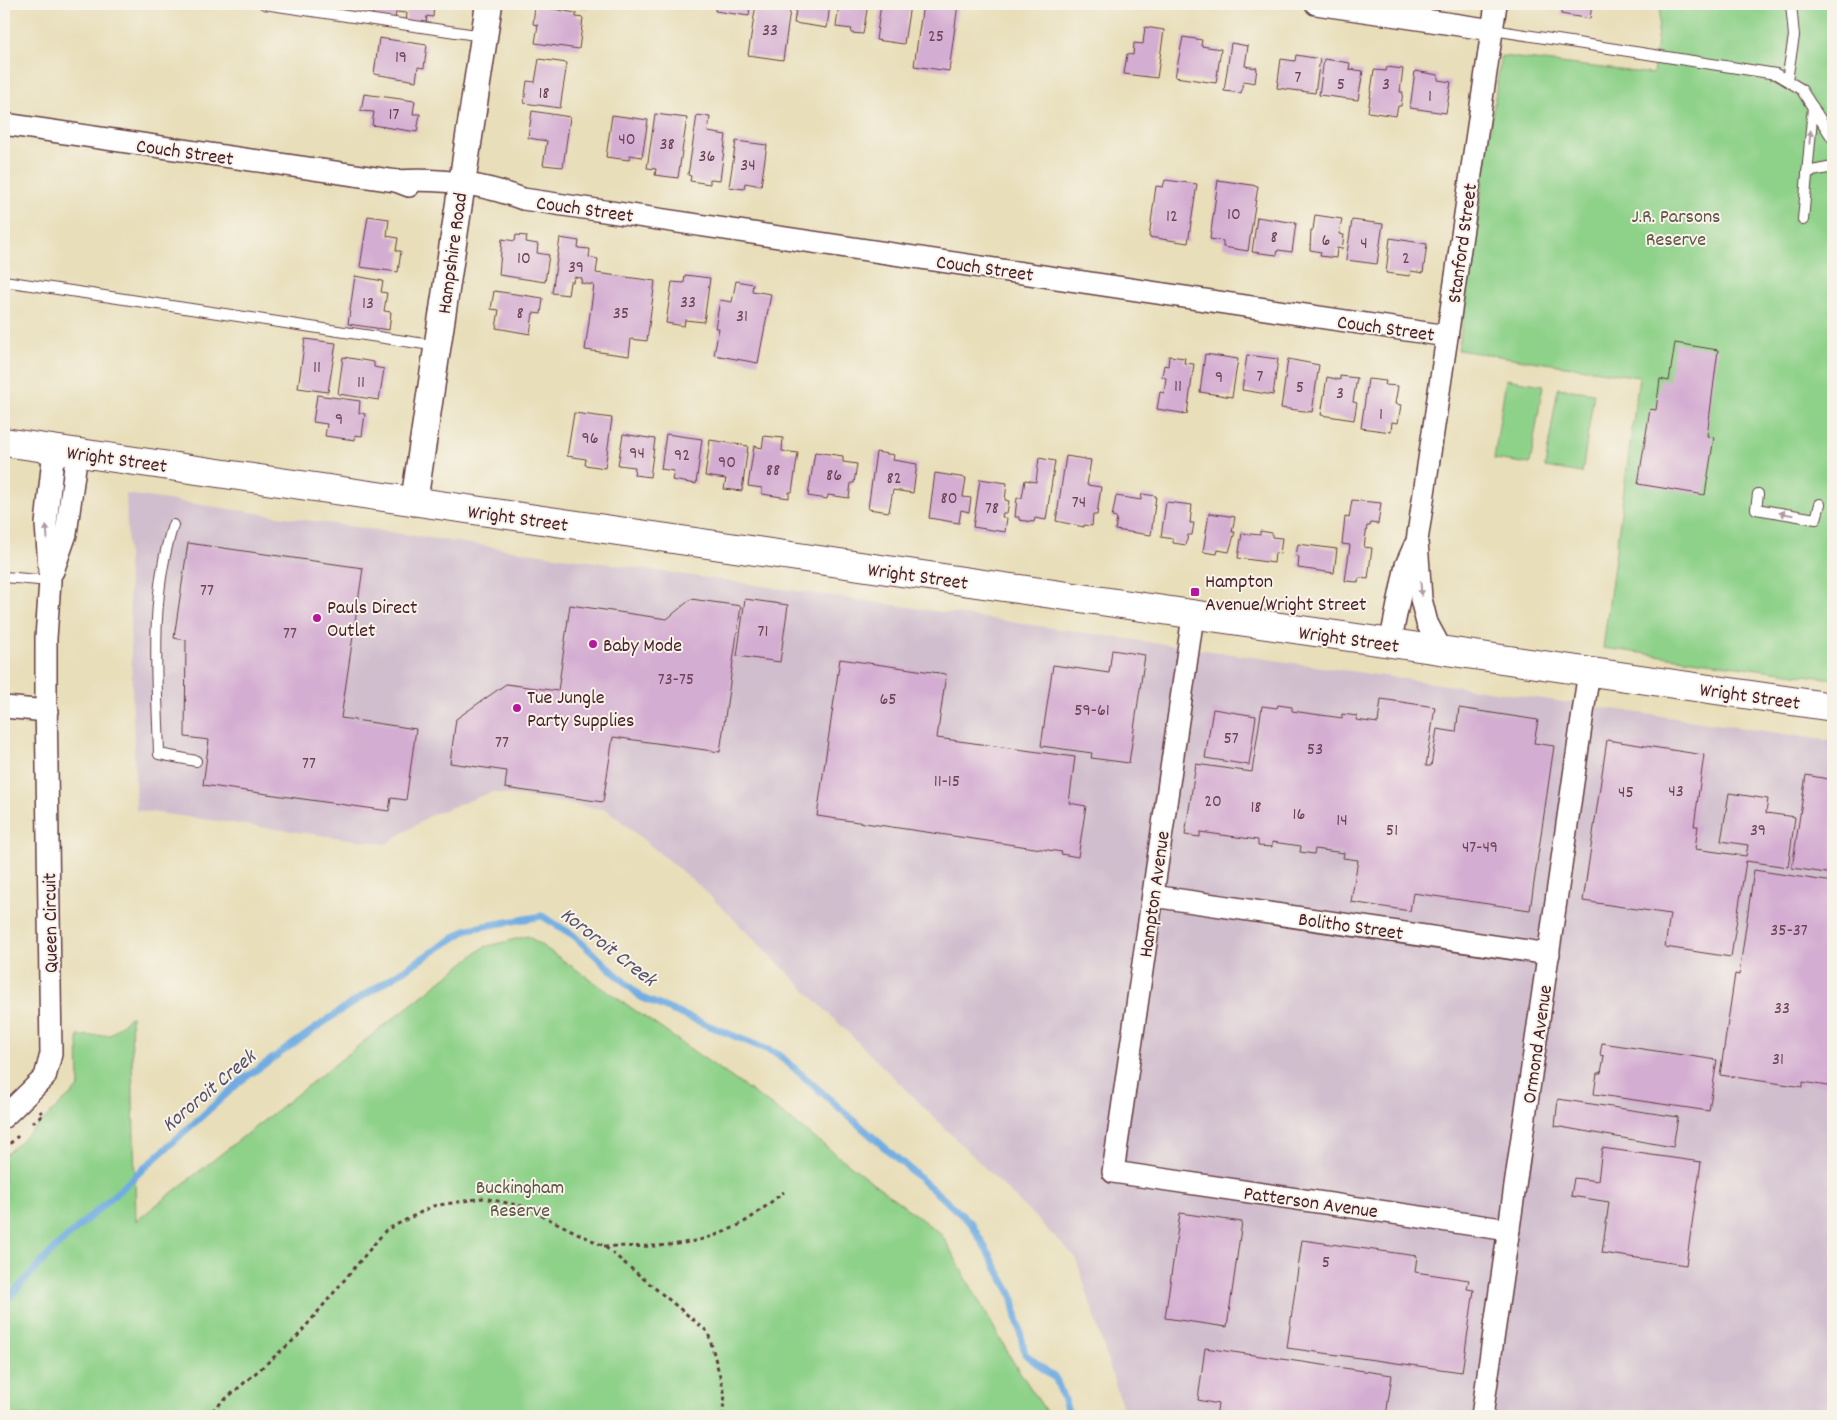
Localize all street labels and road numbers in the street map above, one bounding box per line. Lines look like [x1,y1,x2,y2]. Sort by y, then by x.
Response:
street label: Couch Street [134,133,235,175]
street label: Stanford Street [1442,182,1486,305]
street label: Couch Street [534,190,635,232]
street label: Hampshire Road [432,191,476,316]
street label: Couch Street [934,249,1035,291]
street label: Couch Street [1335,309,1436,351]
street label: Wright Street [65,440,169,482]
street label: Wright Street [466,499,570,541]
street label: Wright Street [866,557,970,599]
street label: Wright Street [1297,620,1401,662]
street label: Wright Street [1698,677,1802,719]
street label: Hampton Avenue [1133,829,1179,959]
street label: Queen Circuit [37,873,67,973]
street label: Bolitho Street [1296,907,1405,949]
street label: Ormond Avenue [1517,983,1561,1106]
street label: Patterson Avenue [1242,1181,1380,1227]

